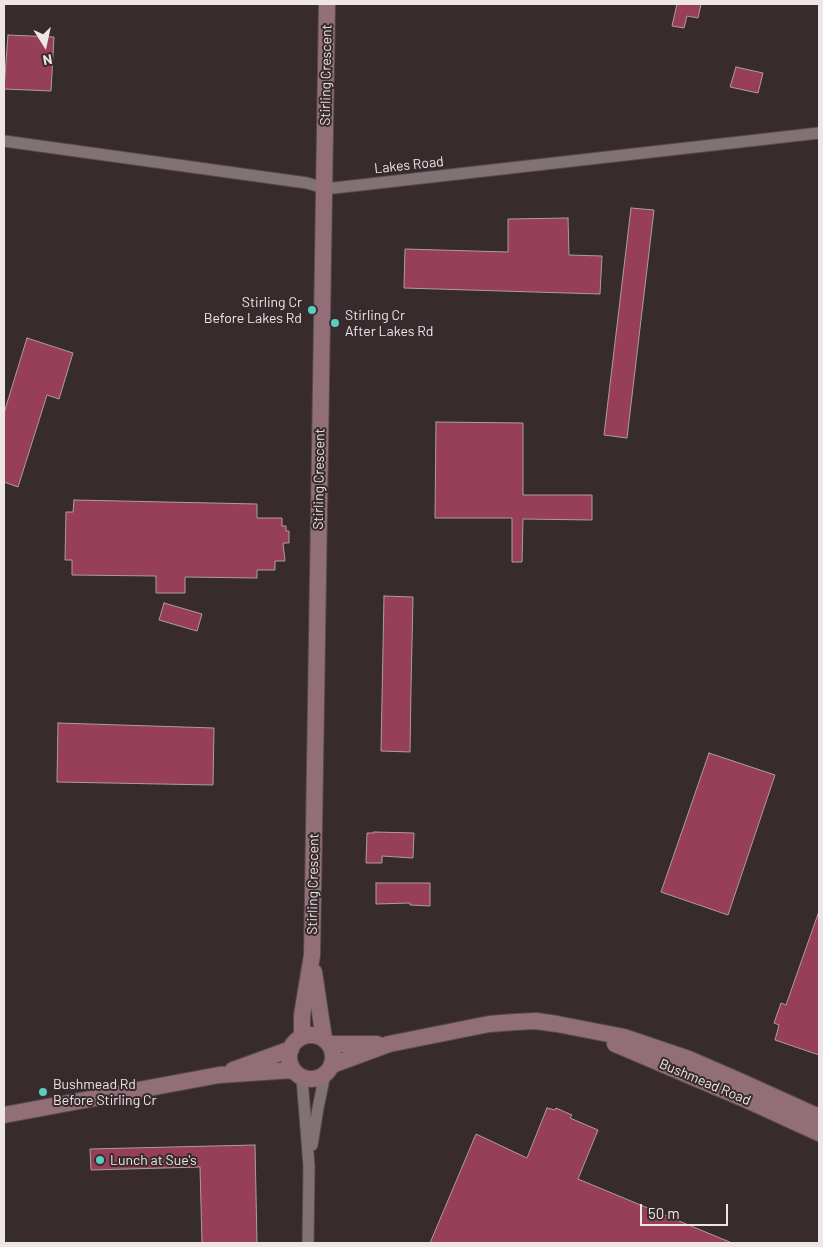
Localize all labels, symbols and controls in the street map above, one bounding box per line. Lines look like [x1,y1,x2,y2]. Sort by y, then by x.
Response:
north arrow [20,20,70,70]
street label: Stirling Crescent [317,24,335,126]
text: N [42,51,54,69]
street label: Lakes Road [373,153,445,177]
place label: Stirling Cr Before Lakes Rd [204,294,302,326]
marker: Stirling Cr Before Lakes Rd [306,304,318,316]
place label: Stirling Cr After Lakes Rd [345,307,433,340]
marker: Stirling Cr After Lakes Rd [329,317,341,329]
street label: Stirling Crescent [310,428,328,530]
street label: Stirling Crescent [304,833,322,935]
street label: Bushmead Road [657,1055,753,1109]
place label: Bushmead Rd Before Stirling Cr [53,1076,157,1108]
marker: Bushmead Rd Before Stirling Cr [37,1086,49,1098]
place label: Lunch at Sue's [110,1152,197,1168]
marker: Lunch at Sue's [94,1154,106,1166]
scale bar [643,1194,730,1226]
text: 50 m [648,1204,680,1222]

